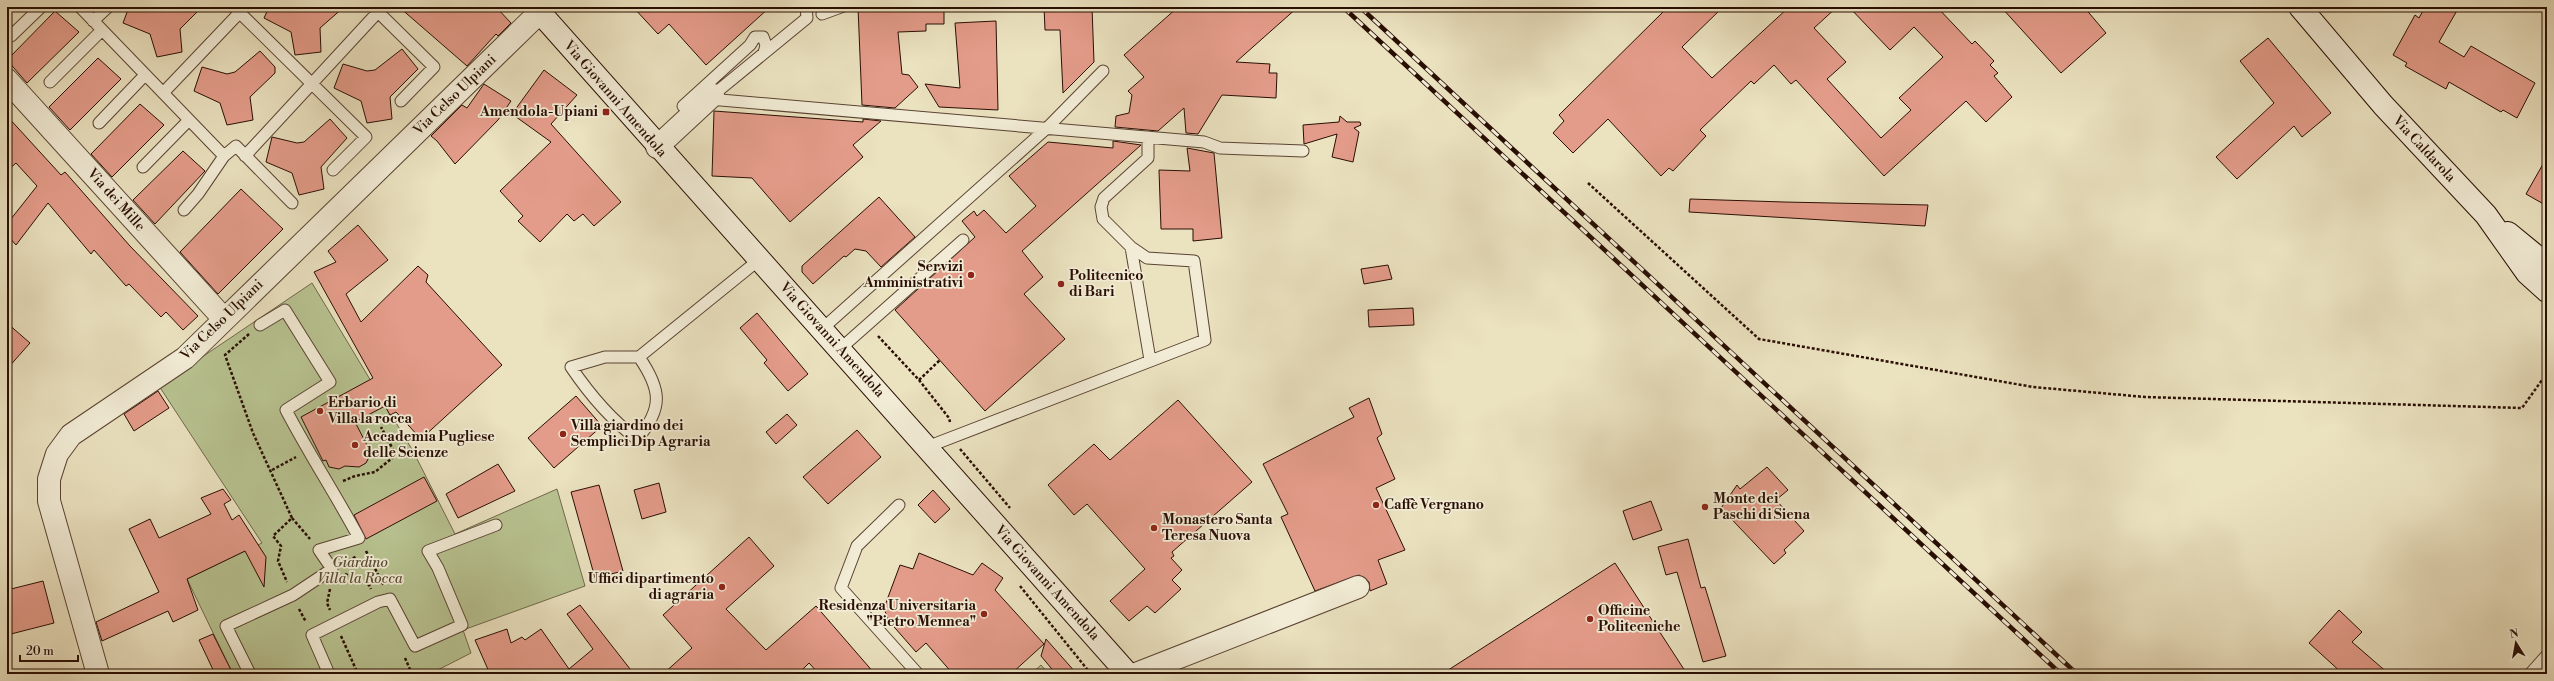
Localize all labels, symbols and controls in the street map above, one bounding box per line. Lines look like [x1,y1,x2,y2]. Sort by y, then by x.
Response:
street label: Via Giovanni Amendola [559,36,671,162]
street label: Via Celso Ulpiani [409,50,501,140]
place label: Amendola-Upiani [479,103,599,121]
marker: Amendola-Upiani [601,107,611,117]
street label: Via Caldarola [2388,111,2460,187]
street label: Via dei Mille [82,164,149,235]
place label: Servizi Amministrativi [863,258,964,292]
place label: Politecnico di Bari [1069,267,1144,301]
marker: Servizi Amministrativi [966,270,976,280]
street label: Via Celso Ulpiani [176,275,268,365]
street label: Via Giovanni Amendola [775,278,889,402]
marker: Politecnico di Bari [1056,279,1066,289]
place label: Erbario di Villa la rocca [327,394,413,428]
marker: Erbario di Villa la rocca [315,406,325,416]
place label: Villa giardino dei Semplici Dip Agraria [570,417,711,451]
place label: Accademia Pugliese delle Scienze [362,428,495,462]
marker: Villa giardino dei Semplici Dip Agraria [558,429,568,439]
marker: Accademia Pugliese delle Scienze [350,440,360,450]
place label: Monte dei Paschi di Siena [1713,490,1810,524]
place label: Caffè Vergnano [1384,496,1484,514]
marker: Caffè Vergnano [1371,500,1381,510]
marker: Monte dei Paschi di Siena [1700,502,1710,512]
place label: Monastero Santa Teresa Nuova [1162,511,1273,545]
street label: Via Giovanni Amendola [990,521,1104,645]
marker: Monastero Santa Teresa Nuova [1149,523,1159,533]
park label: Giardino Villa la Rocca [317,554,403,588]
place label: Uffici dipartimento di agraria [588,570,714,604]
marker: Uffici dipartimento di agraria [717,582,727,592]
place label: Residenza Universitaria "Pietro Mennea" [819,597,976,631]
place label: Officine Politecniche [1598,602,1681,636]
marker: Residenza Universitaria "Pietro Mennea" [979,609,989,619]
marker: Officine Politecniche [1585,614,1595,624]
north arrow [2496,623,2536,663]
text: N [2509,626,2520,642]
scale bar [20,637,78,663]
text: 20 m [26,644,54,659]

